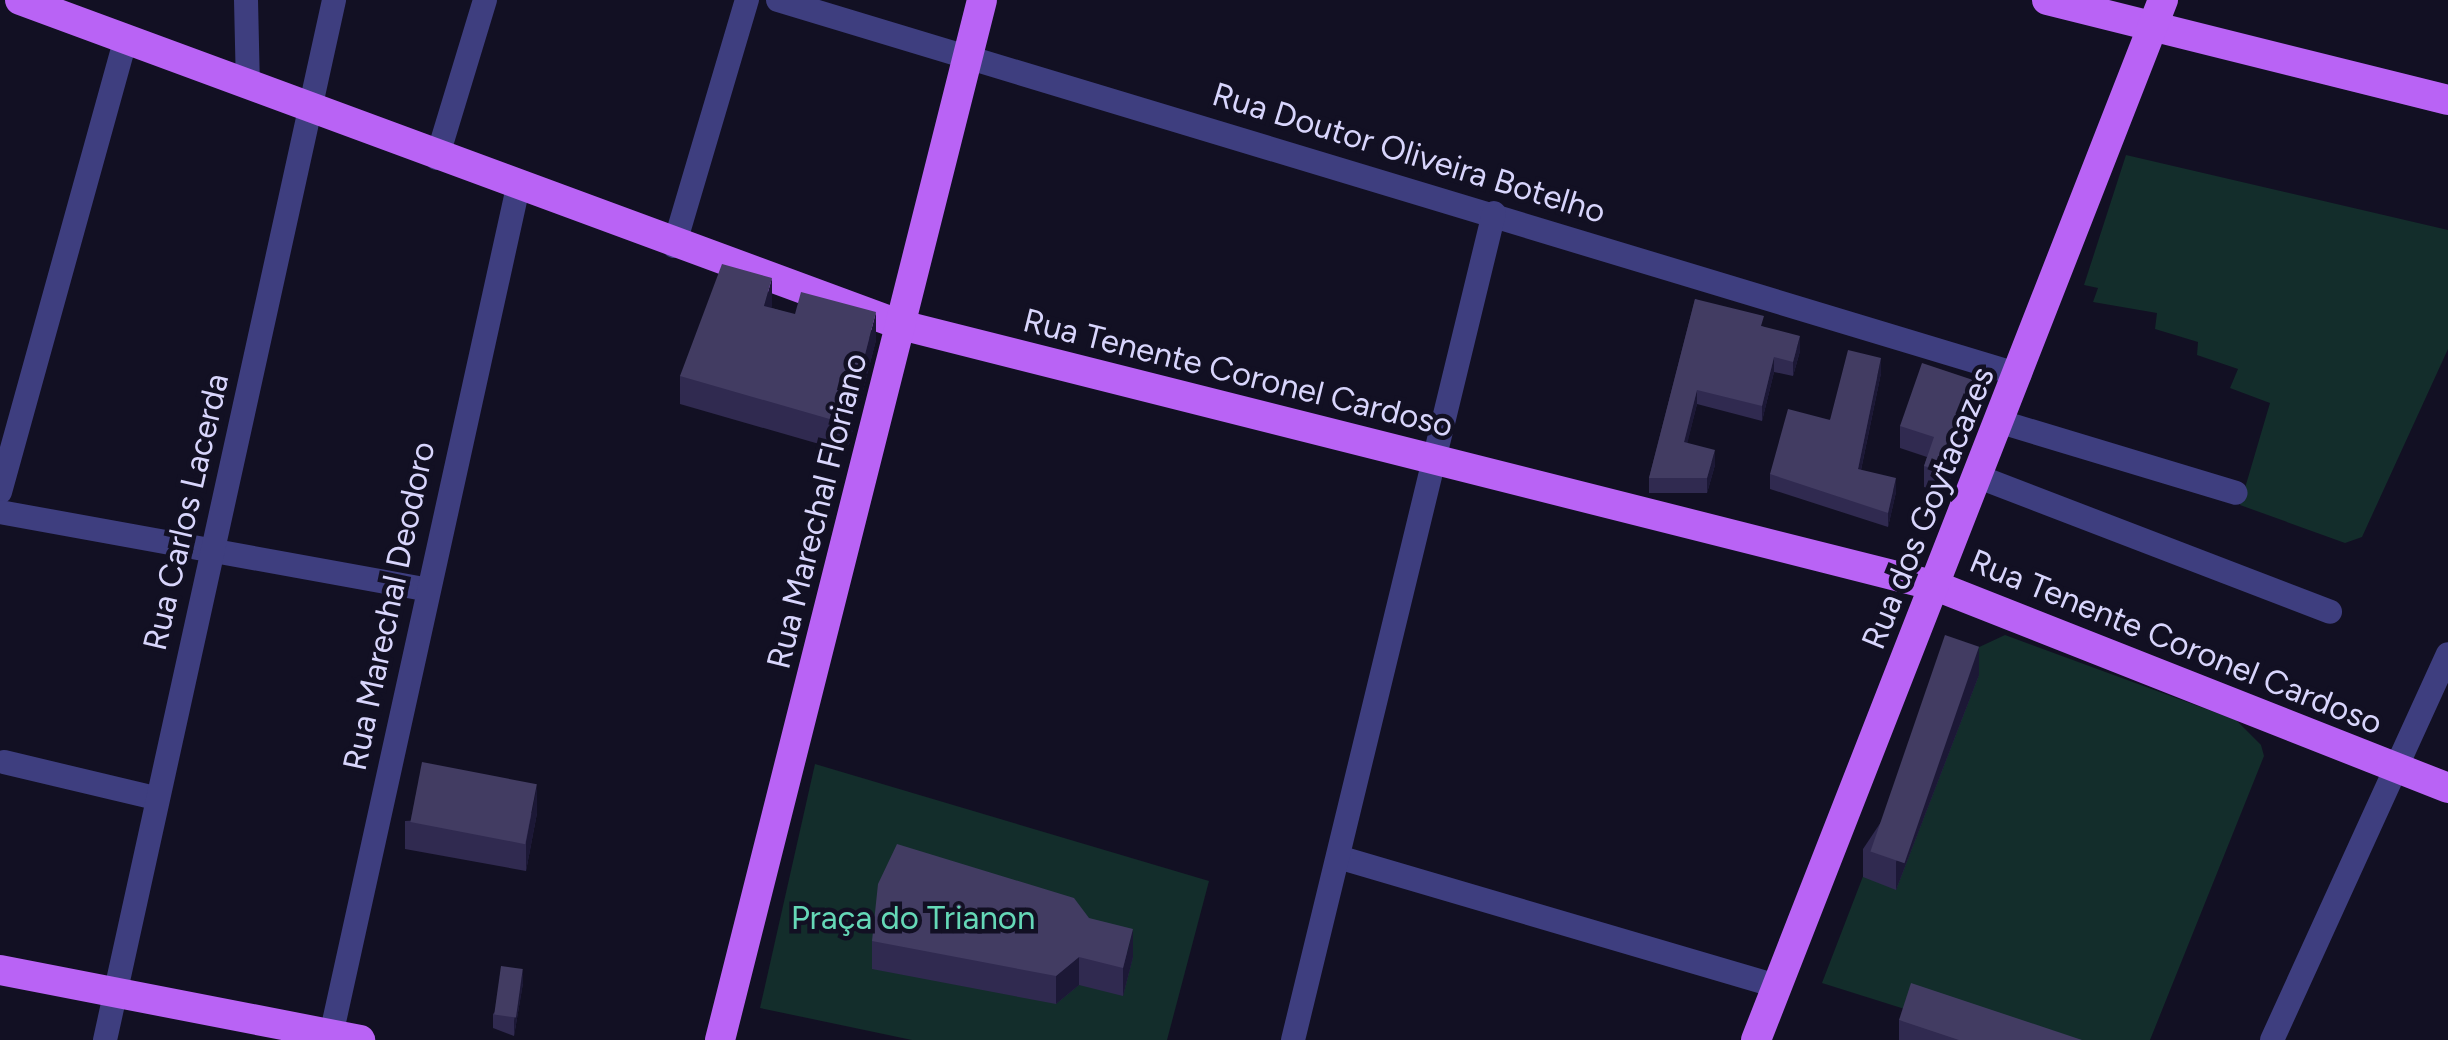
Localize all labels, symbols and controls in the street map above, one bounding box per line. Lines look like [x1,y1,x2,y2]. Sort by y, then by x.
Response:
street label: Rua Doutor Oliveira Botelho [1208,74,1610,232]
street label: Rua Tenente Coronel Cardoso [1019,300,1457,446]
street label: Rua Marechal Floriano [759,349,875,673]
street label: Rua dos Goytacazes [1853,361,2003,655]
street label: Rua Carlos Lacerda [135,370,237,654]
street label: Rua Marechal Deodoro [335,438,443,774]
street label: Rua Tenente Coronel Cardoso [1964,541,2388,743]
park label: Praça do Trianon [791,898,1035,938]

